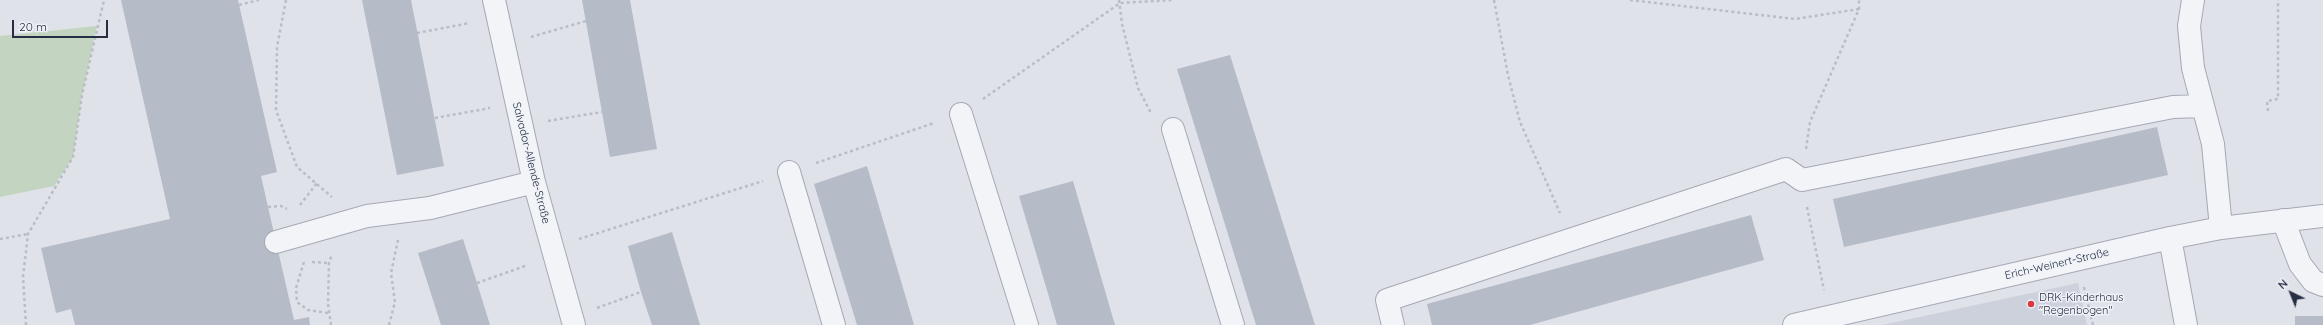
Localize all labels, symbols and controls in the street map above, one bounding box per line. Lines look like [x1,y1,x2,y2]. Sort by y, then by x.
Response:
scale bar [14,12,110,38]
text: 20 m [19,19,47,34]
street label: Salvador-Allende-Straße [510,101,552,225]
street label: Erich-Weinert-Straße [2004,246,2110,282]
north arrow [2271,273,2311,313]
text: N [2275,276,2291,292]
place label: DRK-Kinderhaus "Regenbogen" [2039,291,2123,317]
marker: DRK-Kinderhaus "Regenbogen" [2026,299,2036,309]

